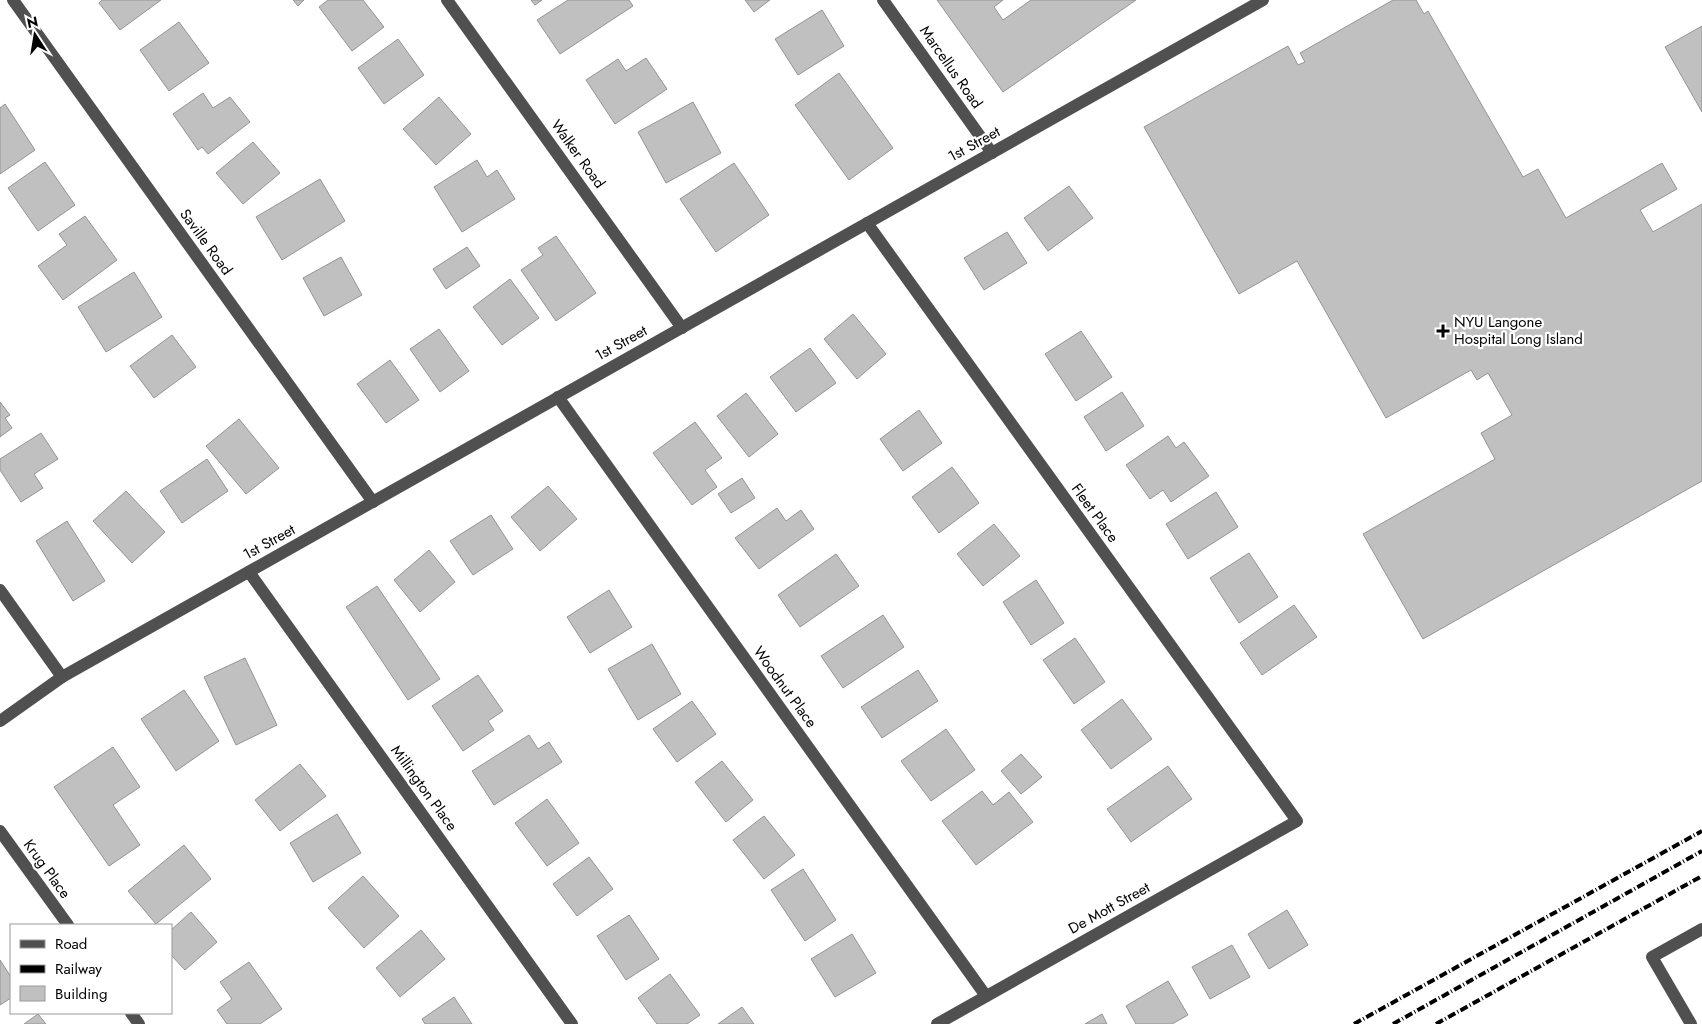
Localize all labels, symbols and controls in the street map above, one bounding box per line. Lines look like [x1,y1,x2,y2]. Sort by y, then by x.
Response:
north arrow [10,10,60,60]
text: N [25,11,40,33]
street label: Marcellus Road [914,21,988,113]
street label: Walker Road [546,115,610,193]
street label: 1st Street [944,120,1004,167]
street label: Saville Road [174,204,238,280]
place label: NYU Langone Hospital Long Island [1454,311,1583,350]
street label: 1st Street [591,319,651,366]
marker: NYU Langone Hospital Long Island [1436,324,1450,338]
street label: Fleet Place [1066,479,1124,547]
street label: 1st Street [239,518,299,565]
street label: Woodnut Place [748,642,822,733]
street label: Millington Place [385,741,463,836]
street label: Krug Place [18,835,76,903]
street label: De Mott Street [1064,876,1154,940]
legend [10,924,172,1014]
text: Road [55,933,87,955]
text: Railway [55,958,102,980]
text: Building [55,983,107,1005]

